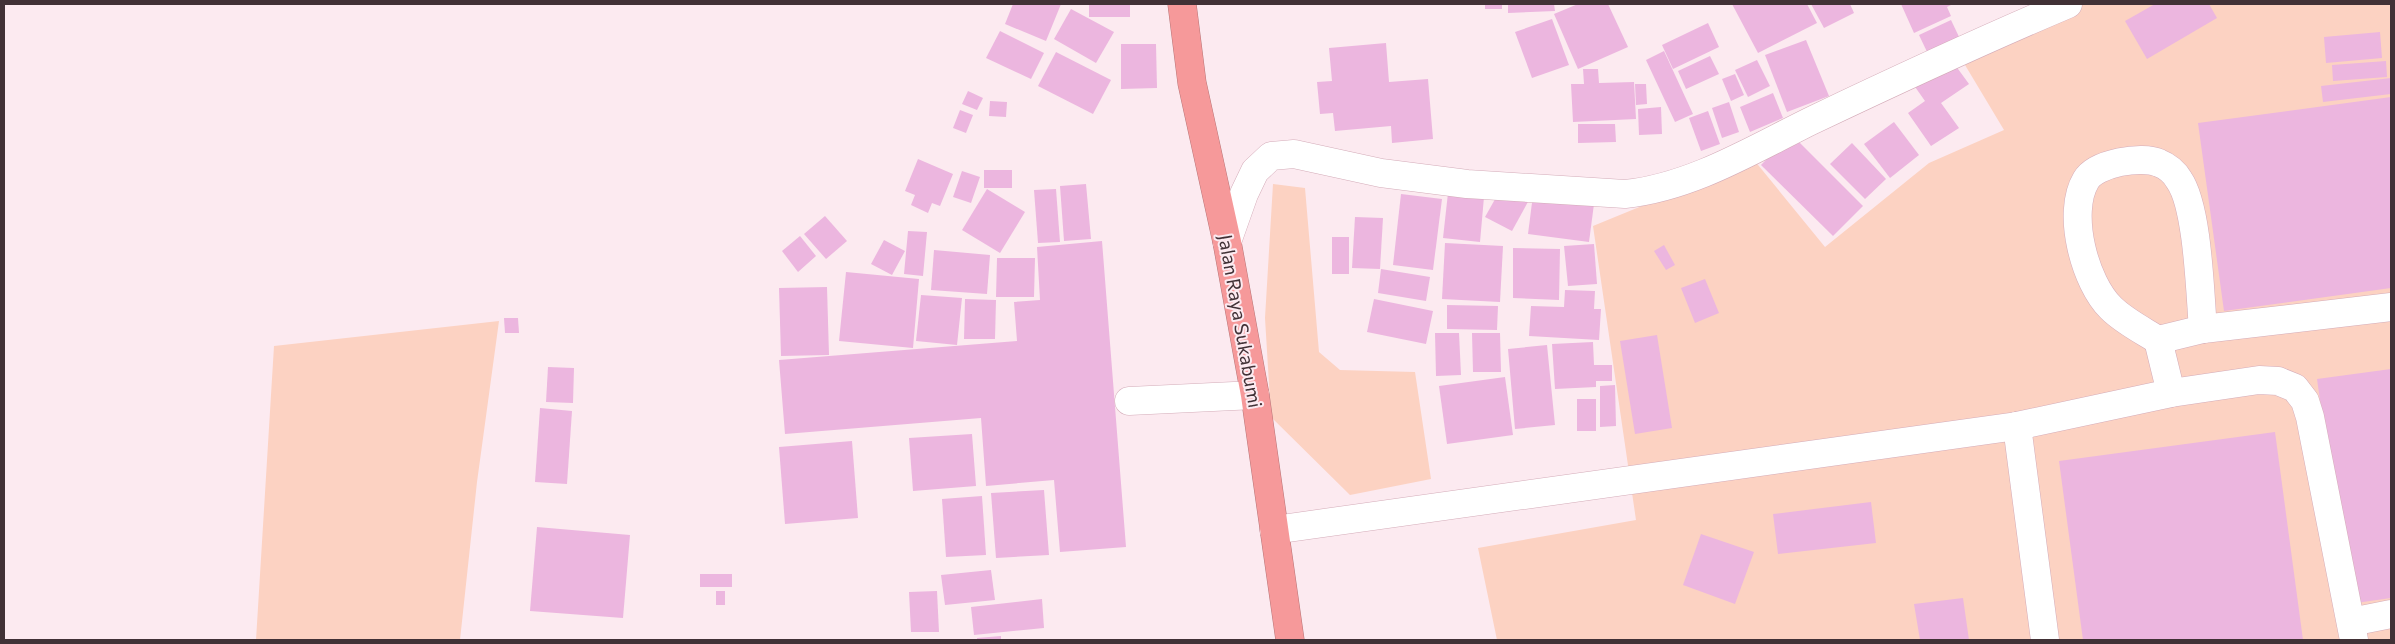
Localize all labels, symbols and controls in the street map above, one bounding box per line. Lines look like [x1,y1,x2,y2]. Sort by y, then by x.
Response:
street label: Jalan Raya Sukabumi [1214,232,1268,410]

